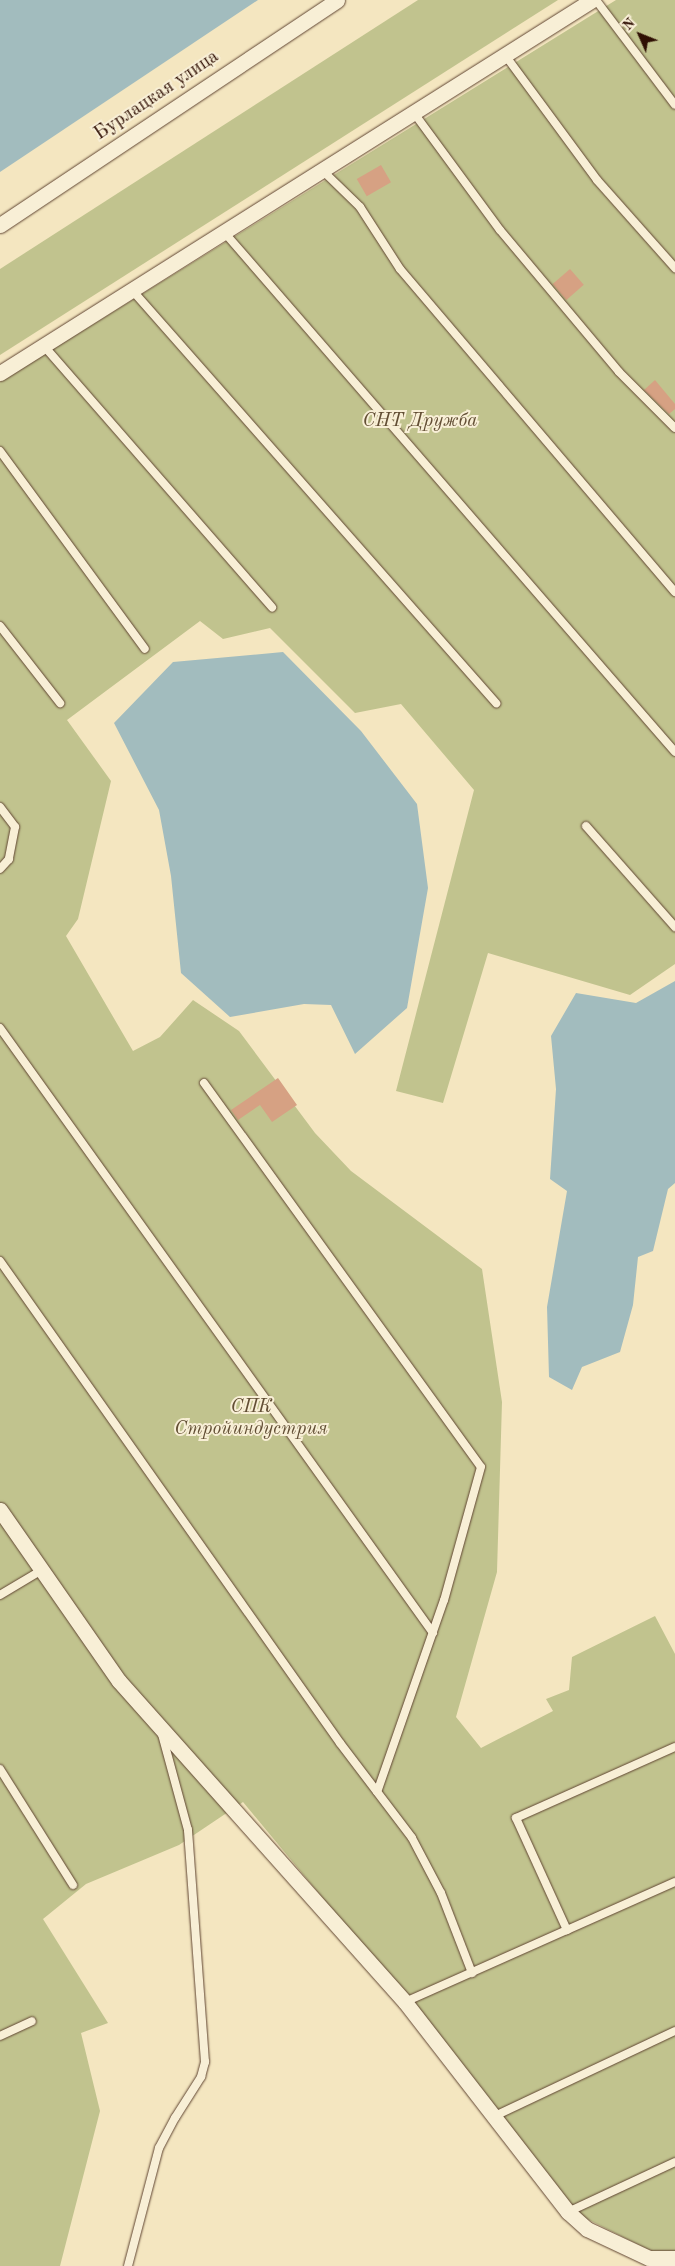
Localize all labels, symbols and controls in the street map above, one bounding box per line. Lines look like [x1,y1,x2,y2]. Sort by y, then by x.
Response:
north arrow [615,10,665,60]
text: N [620,16,638,33]
street label: Бурлацкая улица [90,46,224,146]
park label: СНТ Дружба [363,411,477,433]
park label: СПК Стройиндустрия [174,1397,328,1441]

